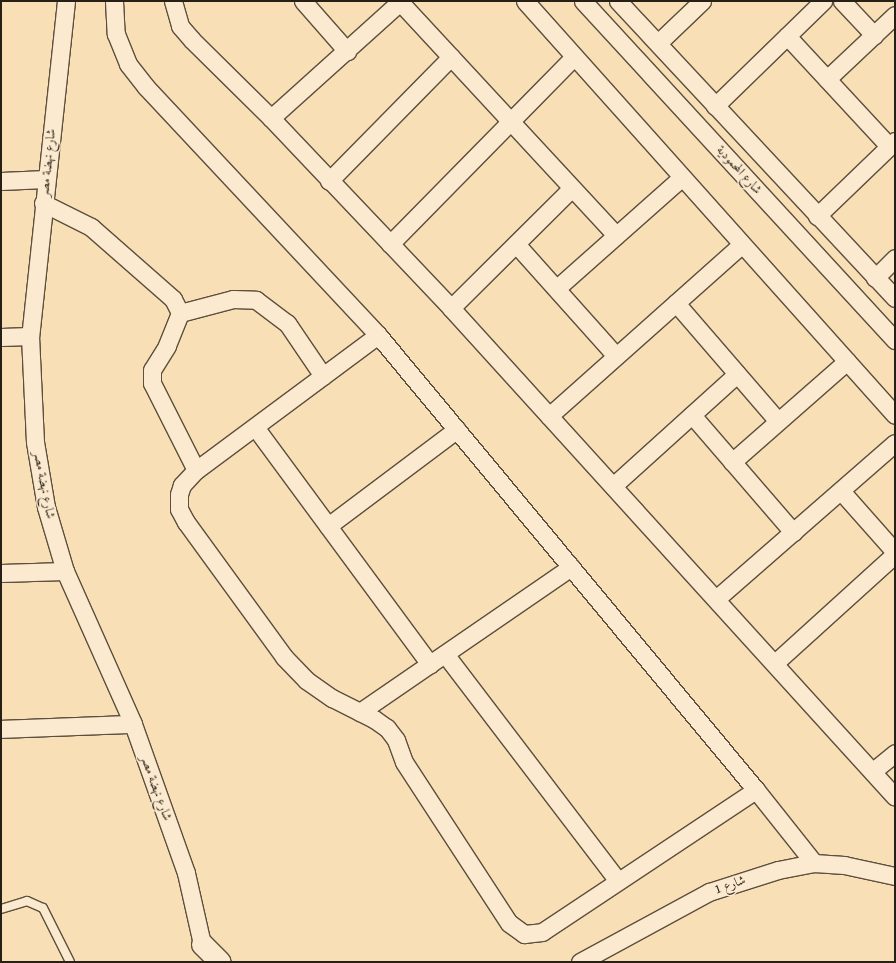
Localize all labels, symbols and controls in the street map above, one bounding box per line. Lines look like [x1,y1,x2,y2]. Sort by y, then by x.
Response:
street label: شارع نهضة مصر [37,128,59,198]
street label: شارع المحمودية [713,142,765,198]
street label: شارع نهضة مصر [30,450,58,520]
street label: شارع نهضة مصر [137,753,175,823]
street label: شارع 1 [712,872,748,898]

